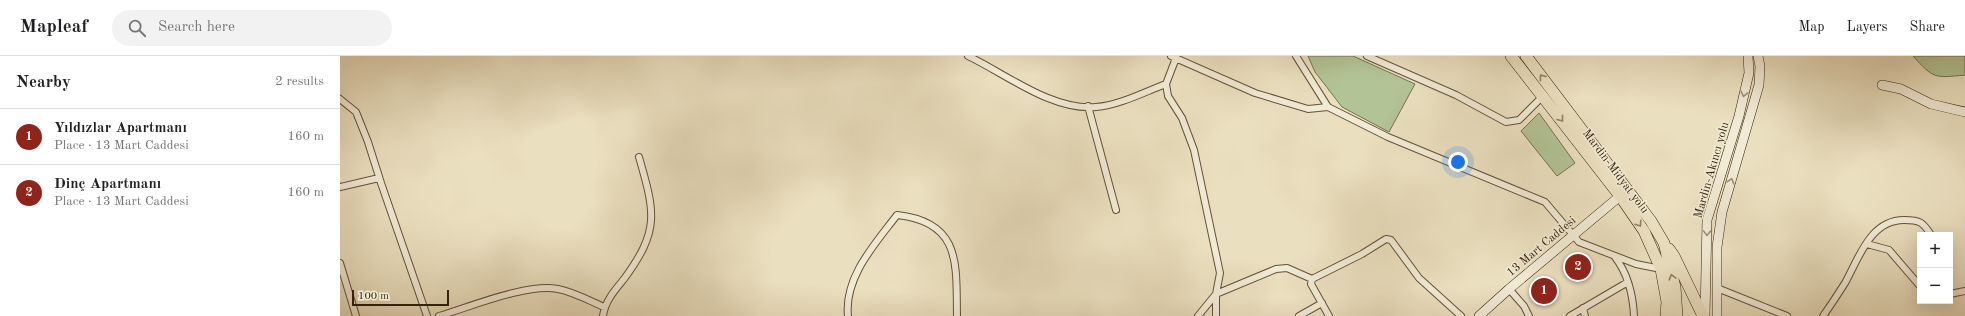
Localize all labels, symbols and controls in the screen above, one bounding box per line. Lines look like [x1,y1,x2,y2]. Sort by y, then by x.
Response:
search box [112,10,392,46]
icon: search [126,17,148,39]
text: Mapleaf [20,18,88,37]
text: Search here [158,20,235,35]
text: Map [1799,20,1825,34]
text: Layers [1847,20,1888,34]
text: Share [1910,20,1945,34]
text: Nearby [16,74,71,91]
one-way arrow [1539,74,1546,81]
text: 2 results [275,75,324,88]
one-way arrow [1740,91,1748,98]
one-way arrow [1557,115,1564,122]
street label: Mardin-Akıncı yolu [1692,120,1732,220]
text: Yıldızlar Apartmanı [54,121,187,136]
street label: Mardin-Midyat yolu [1580,127,1651,216]
text: 1 [25,130,33,143]
text: 160 m [287,130,324,143]
text: Place · 13 Mart Caddesi [54,139,189,152]
your location [1448,152,1468,172]
text: Dinç Apartmanı [54,177,161,192]
one-way arrow [1726,177,1735,184]
text: 2 [25,186,33,199]
text: 160 m [287,186,324,199]
text: Place · 13 Mart Caddesi [54,195,189,208]
street label: 13 Mart Caddesi [1505,214,1579,279]
one-way arrow [1634,219,1641,226]
one-way arrow [1703,230,1711,236]
map controls [1917,232,1953,304]
button: + [1917,232,1953,268]
pin: 2 [1565,252,1591,282]
button: − [1917,268,1953,304]
one-way arrow [1669,274,1677,281]
pin: 1 [1531,276,1557,306]
scale bar [352,288,449,307]
text: 100 m [358,291,389,302]

